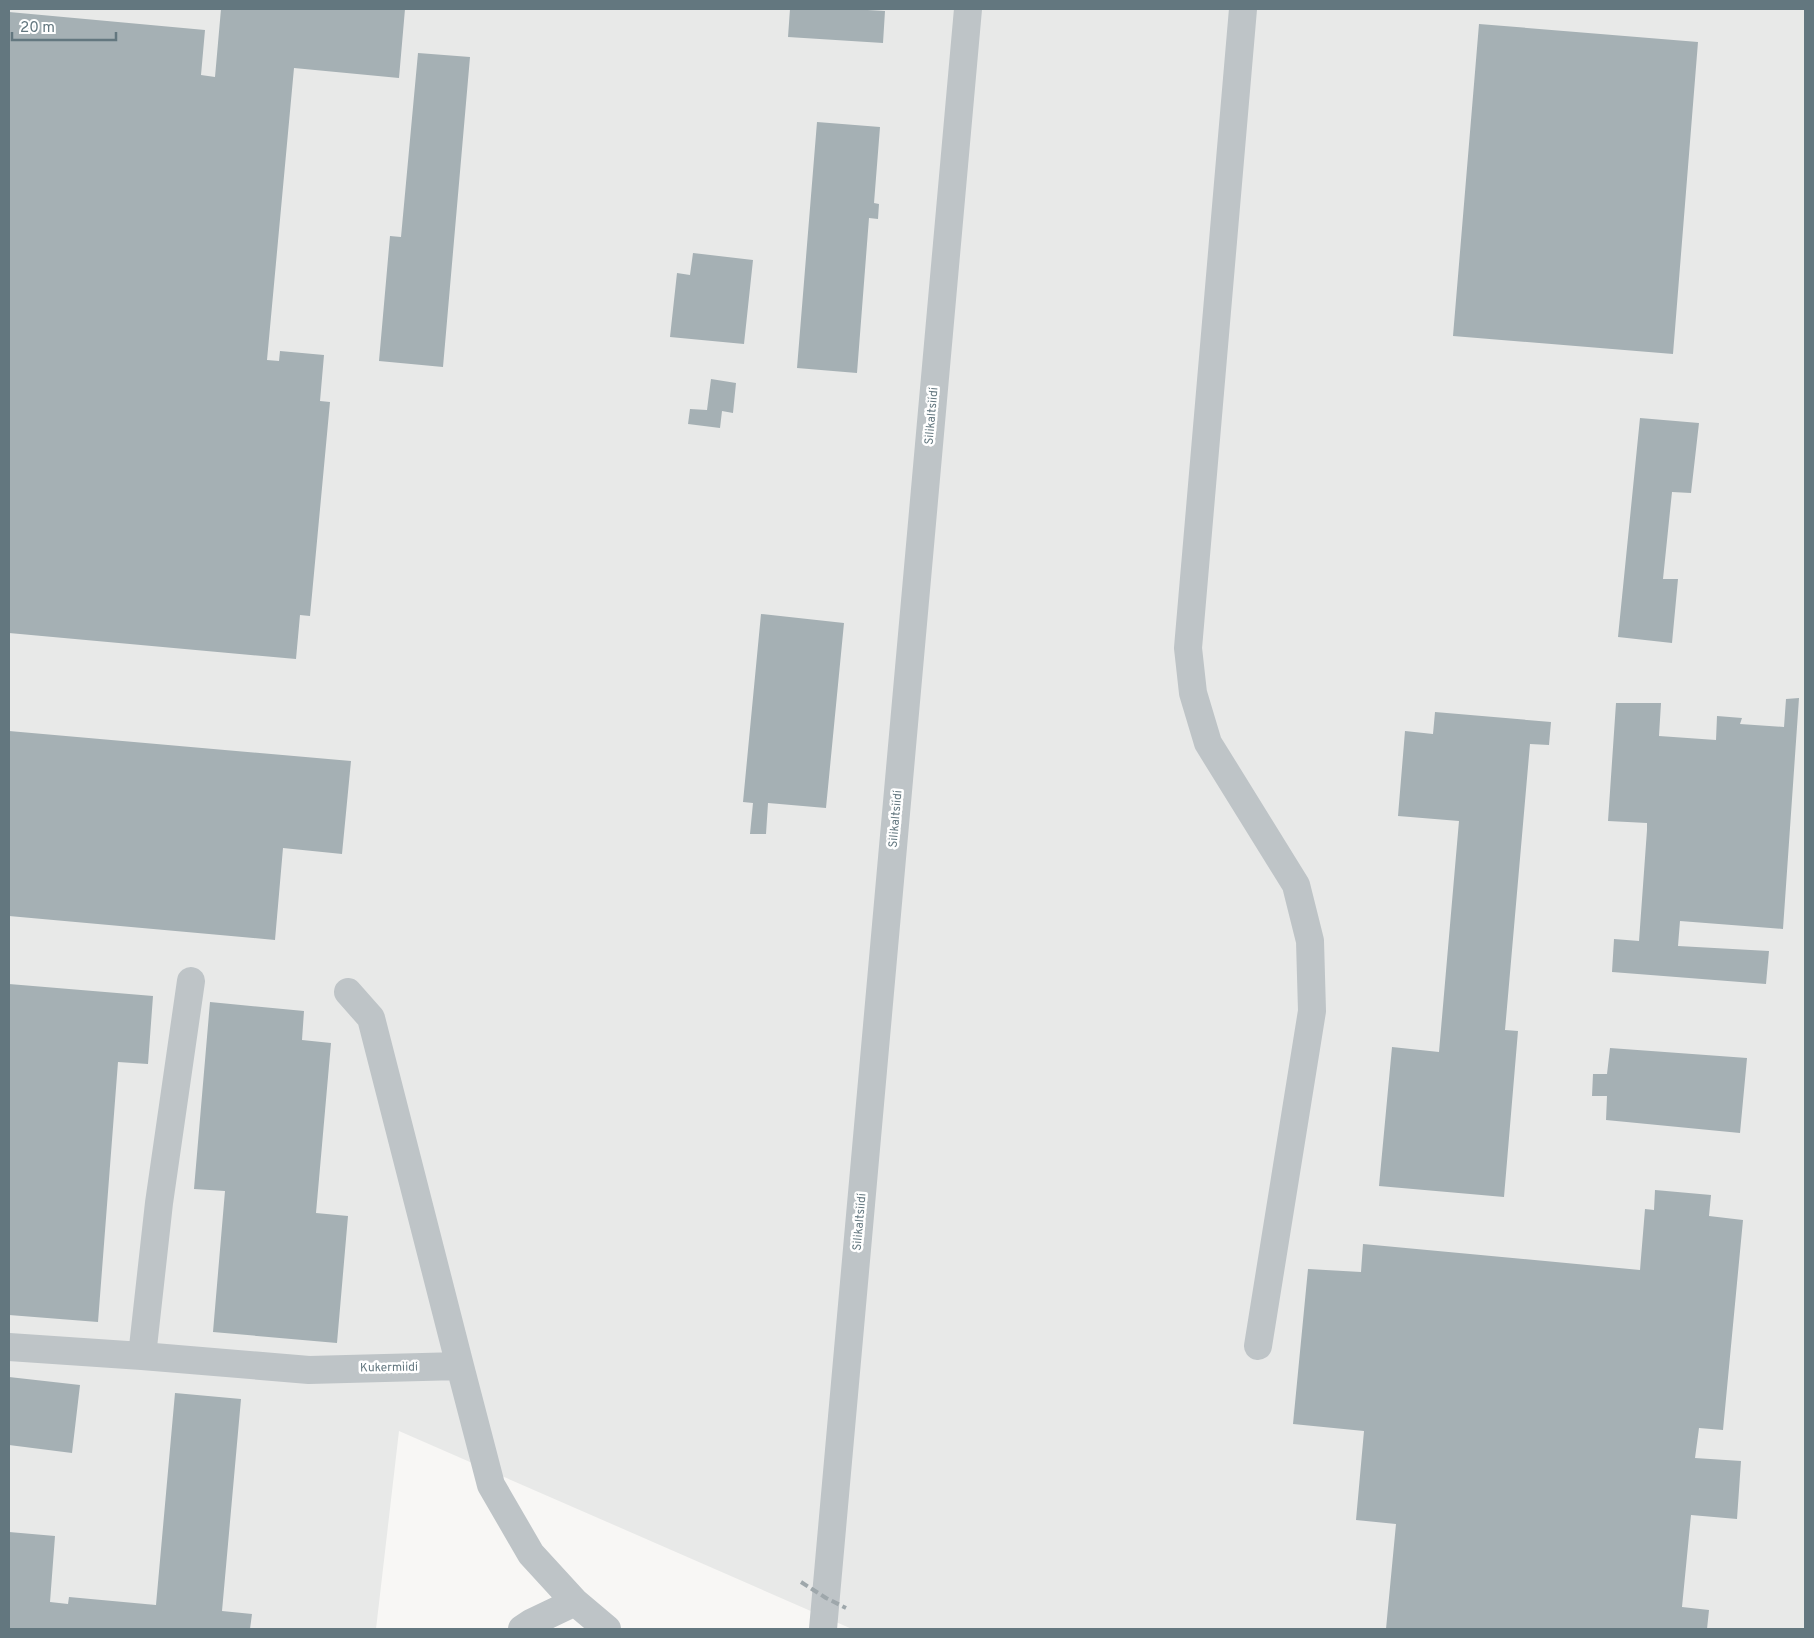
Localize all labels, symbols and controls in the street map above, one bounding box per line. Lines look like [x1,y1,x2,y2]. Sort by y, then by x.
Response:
scale bar [12,10,116,42]
text: 20 m [20,19,55,38]
street label: Silikaltsiidi [922,386,942,446]
street label: Silikaltsiidi [886,789,906,849]
street label: Silikaltsiidi [850,1192,870,1252]
street label: Kukermiidi [360,1359,418,1377]

